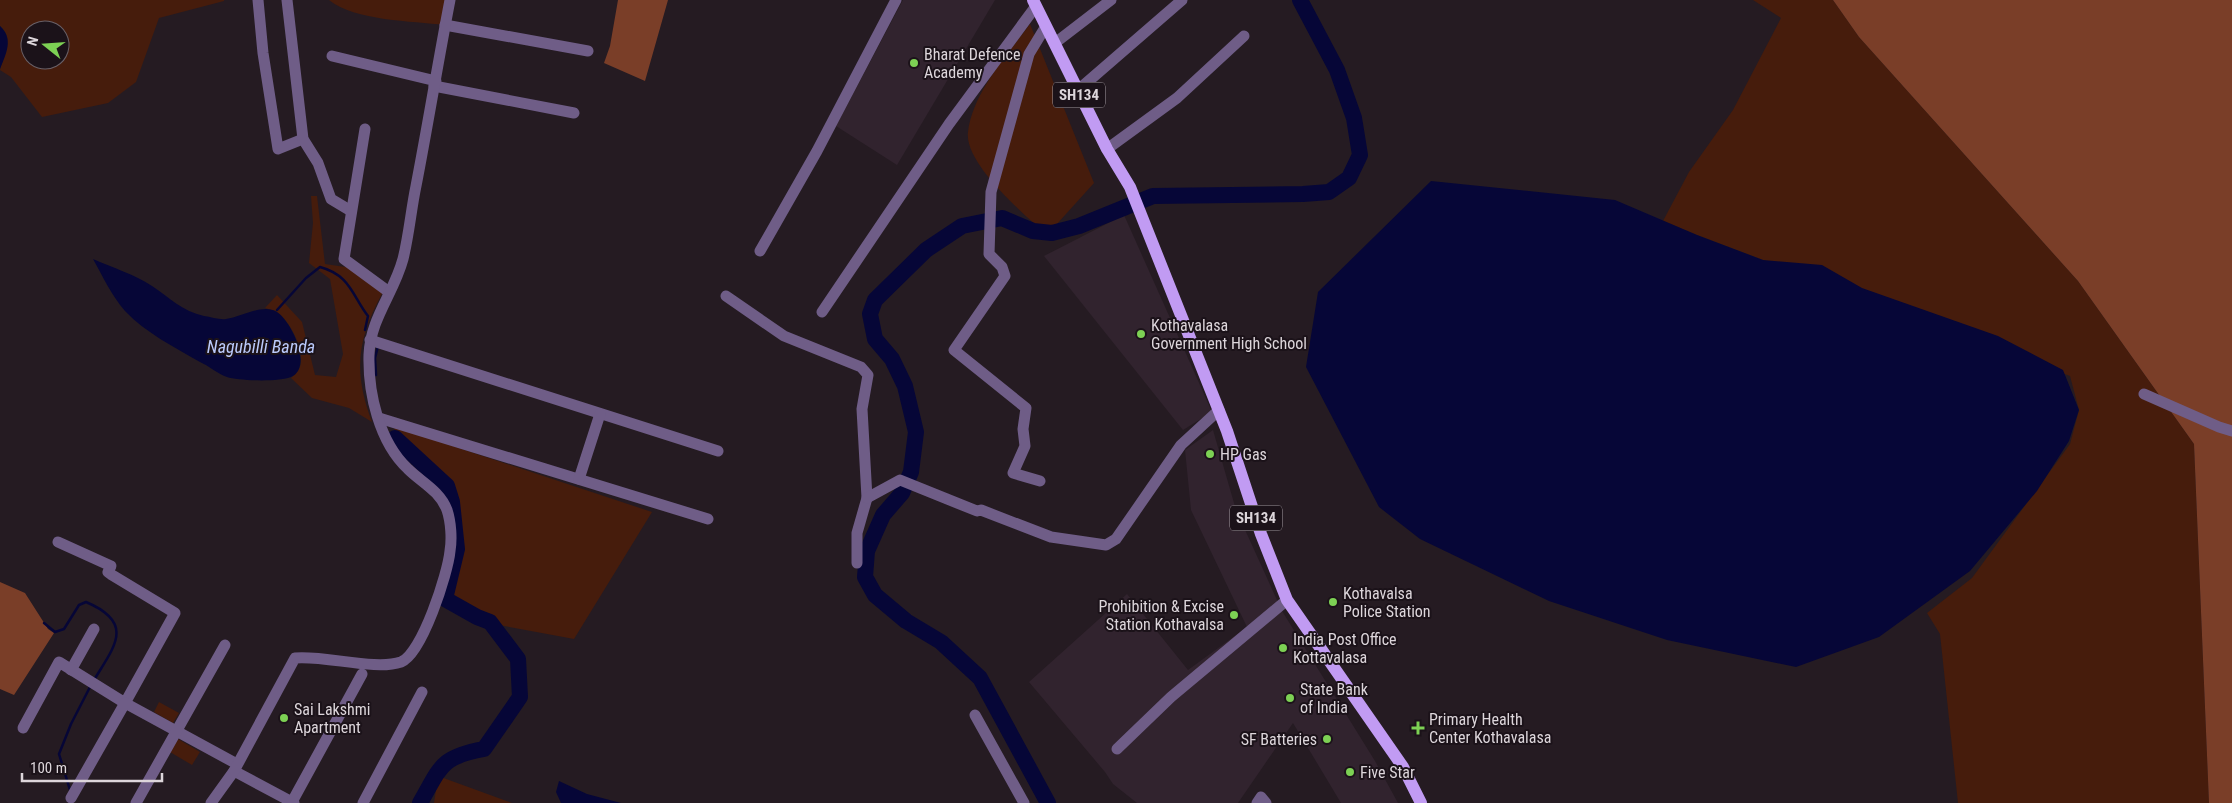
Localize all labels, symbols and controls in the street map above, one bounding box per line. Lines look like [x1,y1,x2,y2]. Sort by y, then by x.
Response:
north arrow [20,20,70,70]
text: N [24,35,41,48]
place label: Bharat Defence Academy [924,45,1020,82]
marker: Bharat Defence Academy [908,57,920,69]
road number: SH134 [1053,82,1105,108]
place label: Kothavalasa Government High School [1151,316,1307,353]
marker: Kothavalasa Government High School [1135,328,1147,340]
water label: Nagubilli Banda [207,336,315,357]
place label: HP Gas [1220,445,1267,464]
marker: HP Gas [1204,448,1216,460]
road number: SH134 [1230,506,1282,530]
place label: Kothavalsa Police Station [1343,584,1431,621]
marker: Kothavalsa Police Station [1327,596,1339,608]
place label: Prohibition & Excise Station Kothavalsa [1099,597,1224,634]
marker: Prohibition & Excise Station Kothavalsa [1228,609,1240,621]
place label: India Post Office Kottavalasa [1293,630,1397,667]
marker: India Post Office Kottavalasa [1277,642,1289,654]
place label: State Bank of India [1300,680,1369,717]
marker: State Bank of India [1284,692,1296,704]
place label: Sai Lakshmi Apartment [294,700,371,737]
place label: Primary Health Center Kothavalasa [1429,710,1551,747]
marker: Sai Lakshmi Apartment [278,712,290,724]
marker: Primary Health Center Kothavalasa [1411,721,1425,735]
place label: SF Batteries [1241,730,1317,749]
marker: SF Batteries [1321,733,1333,745]
scale bar [22,750,162,782]
text: 100 m [30,759,67,777]
place label: Five Star [1360,763,1415,782]
marker: Five Star [1344,766,1356,778]

